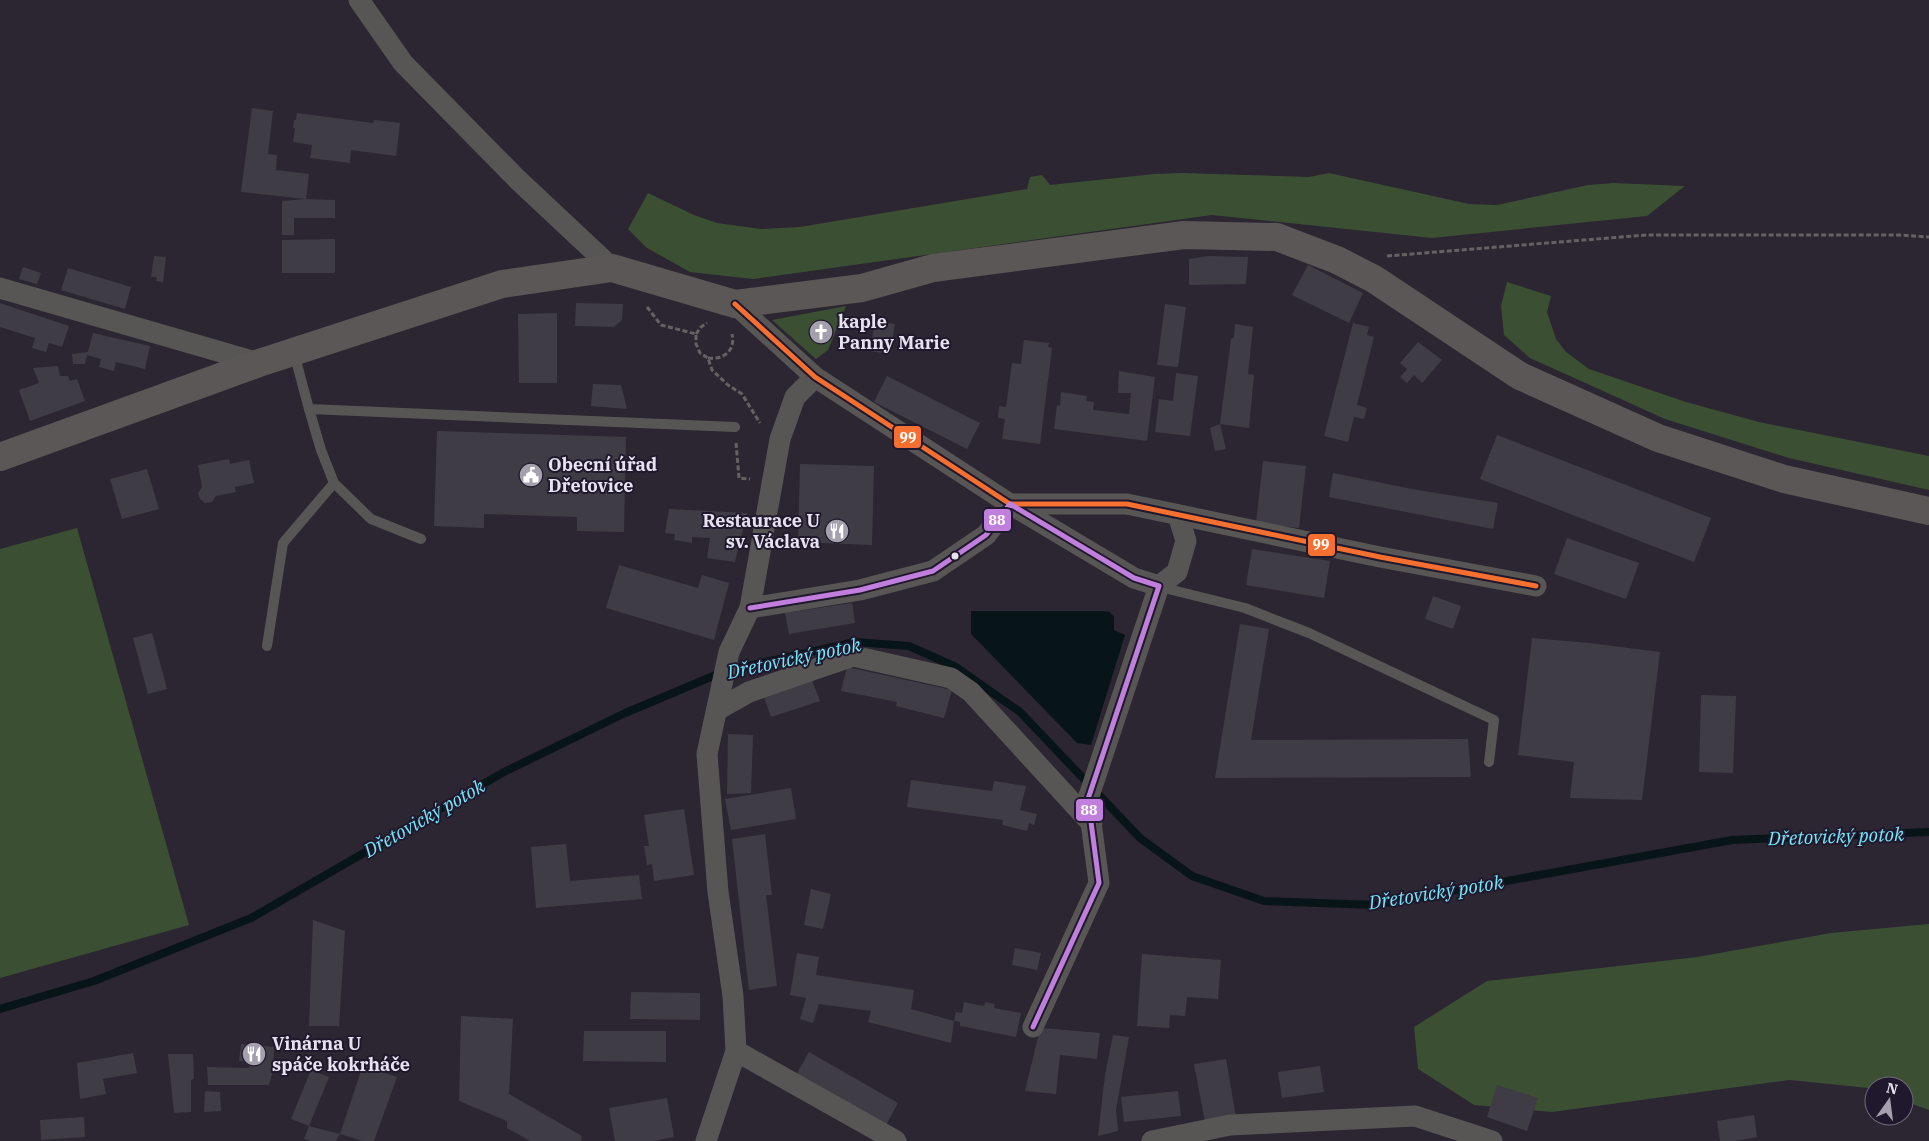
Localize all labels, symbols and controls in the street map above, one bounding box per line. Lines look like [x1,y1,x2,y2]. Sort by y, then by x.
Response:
place label: kaple Panny Marie [838,310,950,354]
church icon: kaple Panny Marie [808,319,834,345]
line badge: 99 [893,425,922,449]
text: 99 [900,428,916,446]
place label: Obecní úřad Dřetovice [548,453,657,497]
public building icon: Obecní úřad Dřetovice [518,462,544,488]
line badge: 88 [983,508,1012,532]
place label: Restaurace U sv. Václava [702,509,820,553]
text: 88 [989,511,1005,529]
restaurant icon: Restaurace U sv. Václava [824,518,850,544]
line badge: 99 [1307,533,1336,557]
text: 99 [1313,535,1329,553]
unlabelled marker [950,551,960,561]
water label: Dřetovický potok [724,632,864,684]
water label: Dřetovický potok [358,773,490,863]
line badge: 88 [1075,798,1104,822]
text: 88 [1081,801,1097,819]
water label: Dřetovický potok [1767,822,1905,850]
water label: Dřetovický potok [1366,869,1506,915]
place label: Vinárna U spáče kokrháče [272,1032,410,1076]
restaurant icon: Vinárna U spáče kokrháče [241,1041,267,1067]
north arrow [1864,1076,1914,1126]
text: N [1885,1078,1900,1098]

